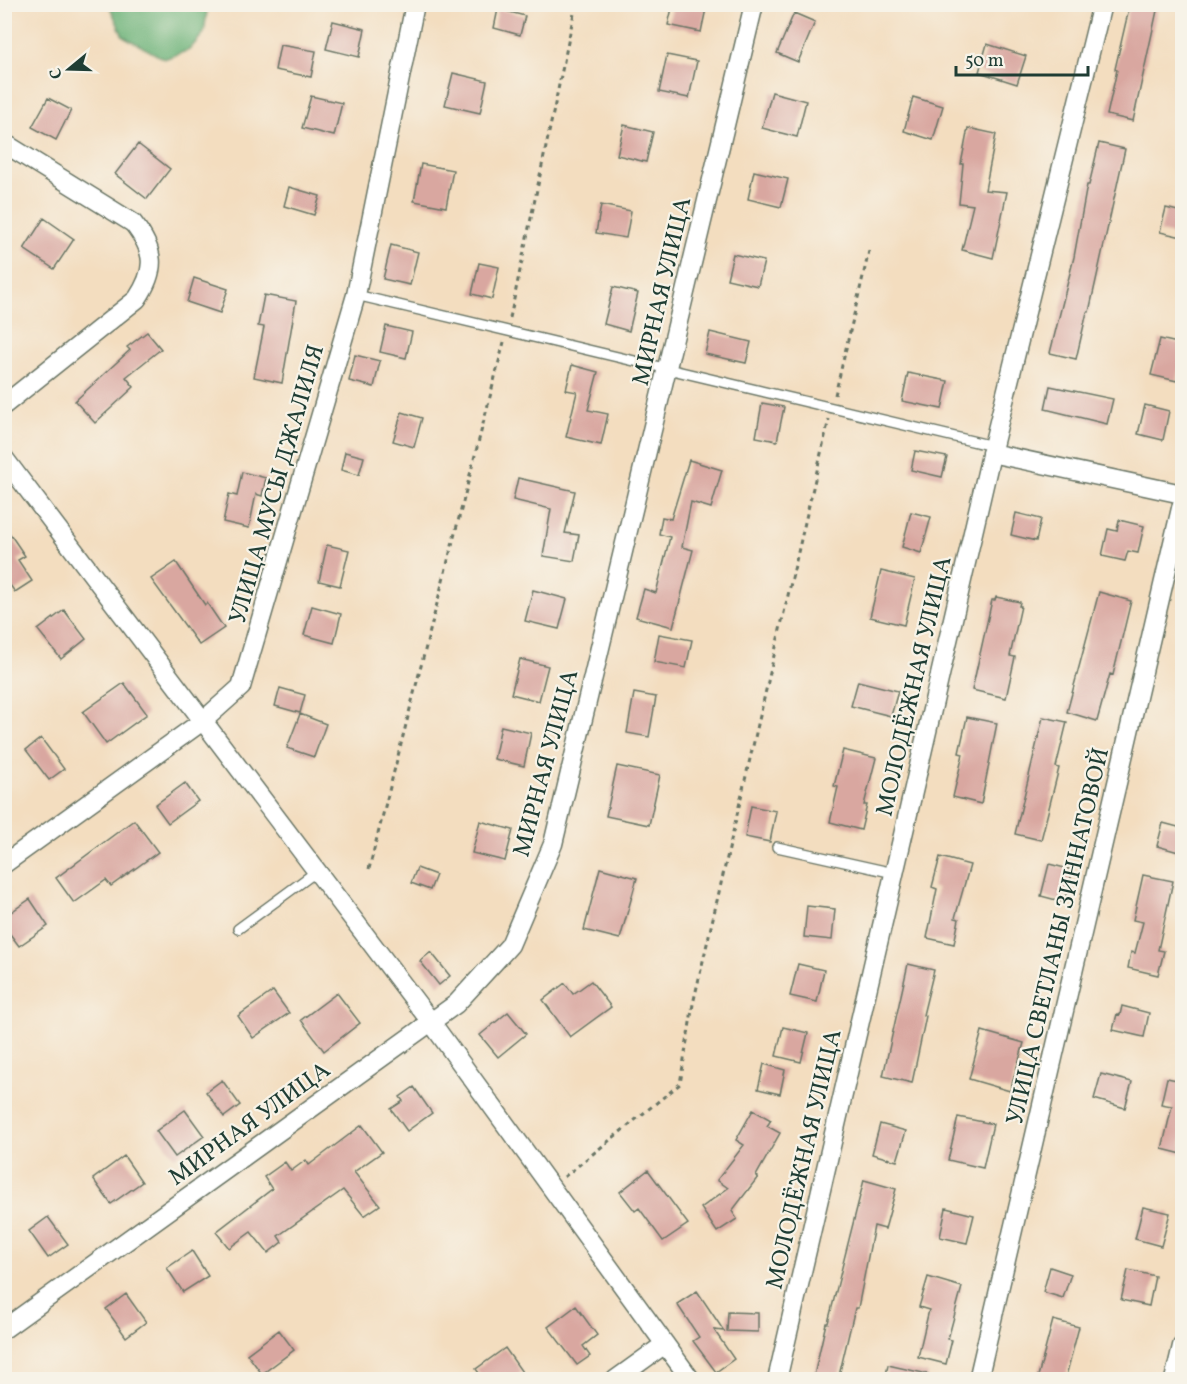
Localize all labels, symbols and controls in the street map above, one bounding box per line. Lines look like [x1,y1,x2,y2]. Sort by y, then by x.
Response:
north arrow [39,39,99,99]
scale bar [956,39,1088,77]
text: 50 m [965,49,1004,74]
text: С [45,65,69,82]
street label: МИРНАЯ УЛИЦА [625,194,701,389]
street label: УЛИЦА МУСЫ ДЖАЛИЛЯ [222,341,334,628]
street label: МОЛОДЁЖНАЯ УЛИЦА [868,553,961,820]
street label: МИРНАЯ УЛИЦА [506,666,588,861]
street label: УЛИЦА СВЕТЛАНЫ ЗИННАТОВОЙ [999,744,1119,1129]
street label: МОЛОДЁЖНАЯ УЛИЦА [758,1026,851,1293]
street label: МИРНАЯ УЛИЦА [162,1054,338,1195]

